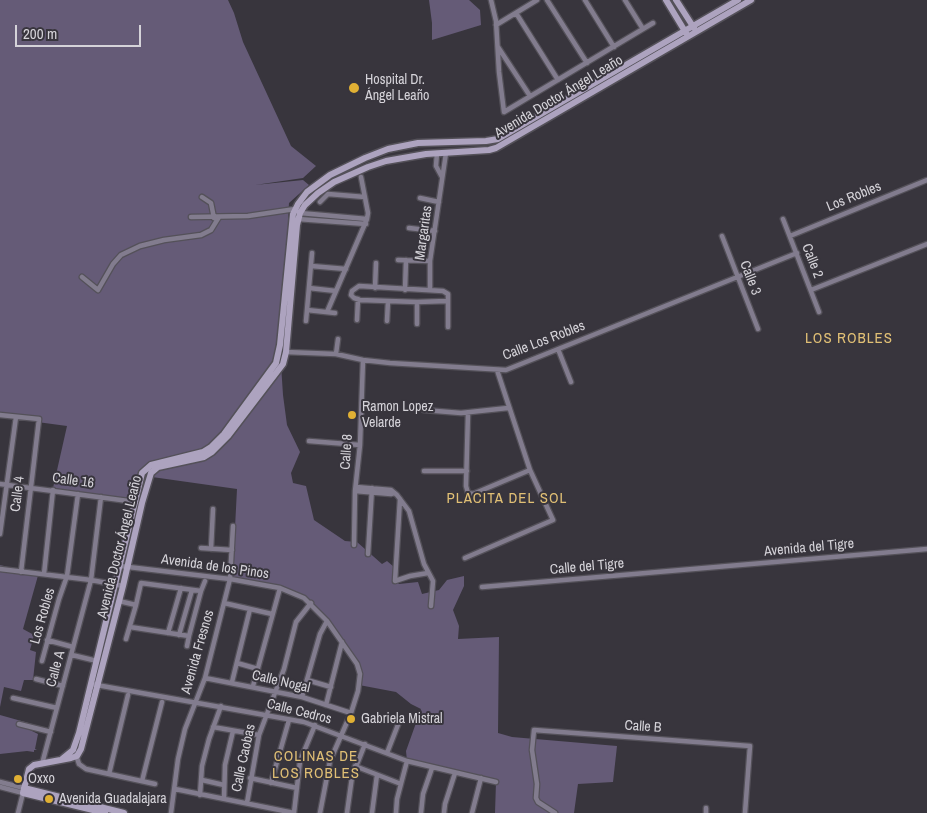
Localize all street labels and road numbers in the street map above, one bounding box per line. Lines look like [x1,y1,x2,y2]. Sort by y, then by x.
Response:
street label: Avenida Doctor Ángel Leaño [492,52,626,142]
street label: Los Robles [824,178,884,216]
street label: Margaritas [412,205,436,261]
street label: Calle 2 [798,241,826,281]
street label: Calle 3 [736,258,764,298]
street label: Calle Los Robles [500,318,588,364]
street label: Calle 8 [337,434,357,470]
street label: Calle 16 [51,470,95,492]
street label: Avenida Doctor Ángel Leaño [94,474,146,620]
street label: Calle 4 [7,475,29,513]
street label: Avenida del Tigre [763,536,855,560]
street label: Avenida de los Pinos [160,551,270,583]
street label: Calle del Tigre [549,555,625,579]
street label: Los Robles [27,586,59,646]
street label: Avenida Fresnos [178,608,218,696]
street label: Calle A [43,649,69,689]
street label: Calle Nogal [250,667,312,697]
street label: Calle Cedros [265,696,333,728]
street label: Calle B [624,717,662,737]
street label: Calle Caobas [229,723,259,793]

